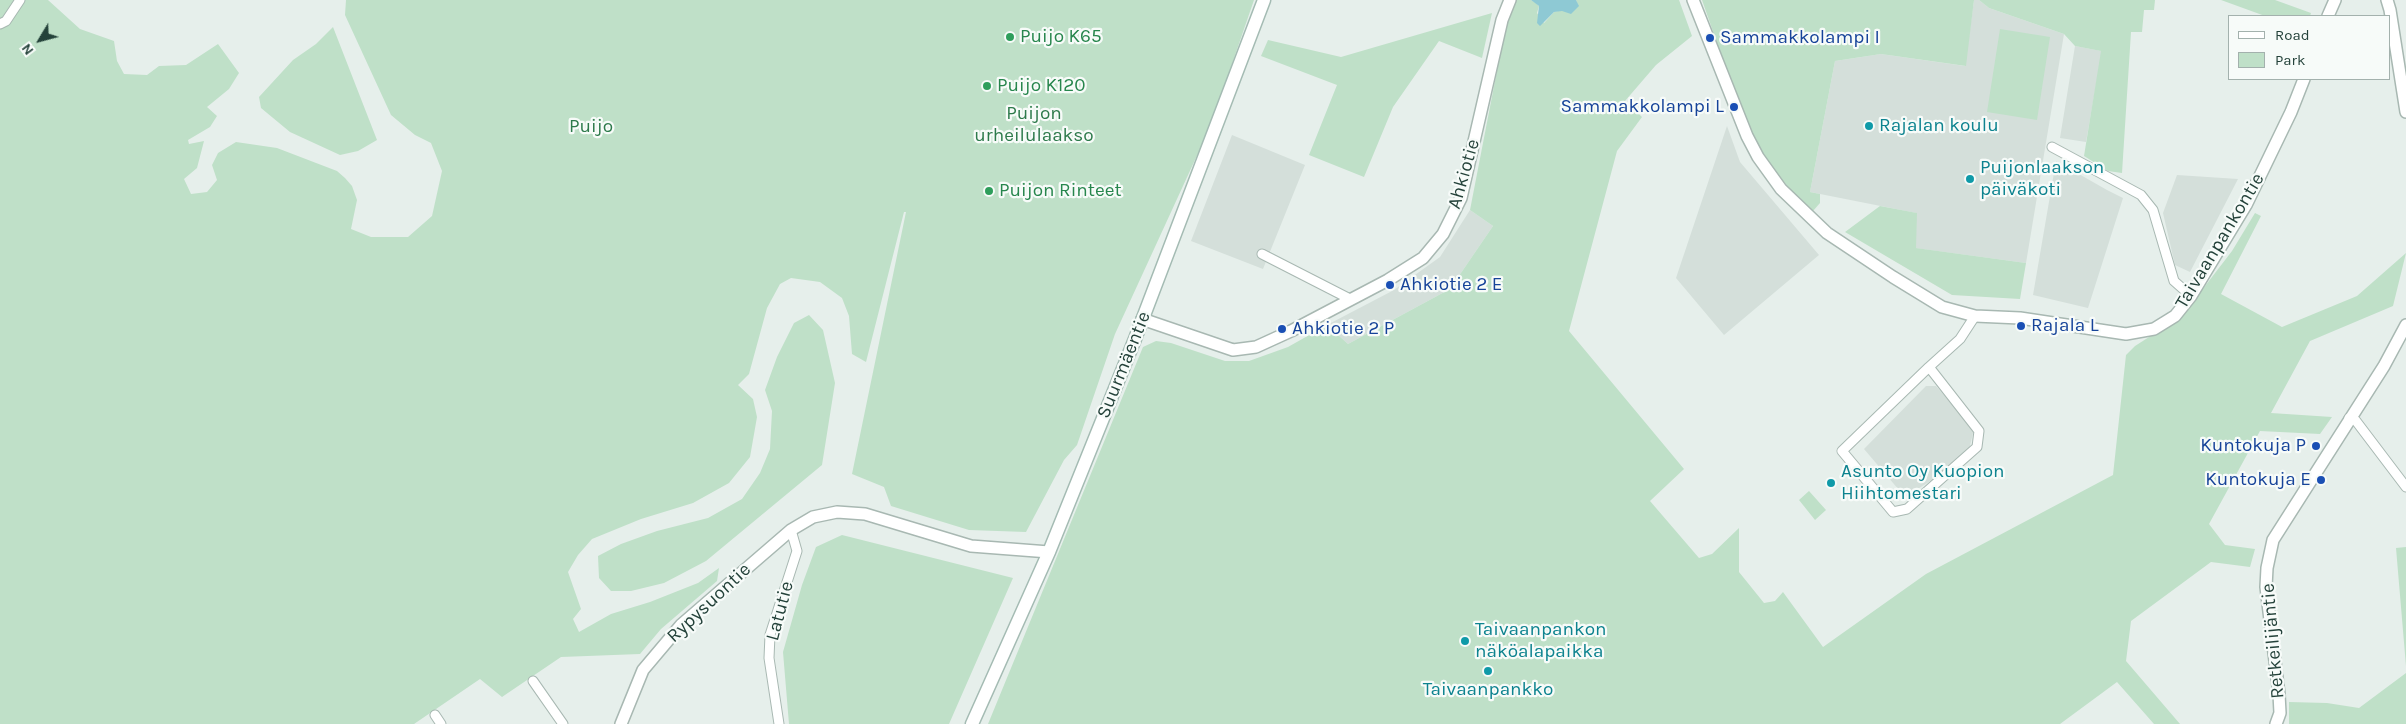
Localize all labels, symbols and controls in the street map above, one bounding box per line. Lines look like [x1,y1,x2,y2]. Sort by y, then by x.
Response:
north arrow [15,15,65,65]
legend [2228,15,2391,80]
place label: Puijo K65 [1020,26,1102,48]
text: Road [2275,26,2310,44]
place label: Sammakkolampi I [1720,27,1880,49]
marker: Puijo K65 [1004,31,1016,43]
marker: Sammakkolampi I [1704,32,1716,44]
text: N [18,40,37,58]
text: Park [2275,51,2305,69]
place label: Puijo K120 [997,75,1086,97]
marker: Puijo K120 [981,80,993,92]
place label: Sammakkolampi L [1561,96,1724,118]
marker: Sammakkolampi L [1728,101,1740,113]
park label: Puijon urheilulaakso [974,103,1094,147]
place label: Rajalan koulu [1879,115,1999,137]
park label: Puijo [569,116,613,138]
marker: Rajalan koulu [1863,120,1875,132]
street label: Ahkiotie [1443,136,1485,212]
place label: Puijonlaakson päiväkoti [1980,157,2104,201]
street label: Taivaanpankontie [2171,169,2269,313]
marker: Puijonlaakson päiväkoti [1964,173,1976,185]
place label: Puijon Rinteet [999,180,1122,202]
marker: Puijon Rinteet [983,185,995,197]
place label: Ahkiotie 2 E [1400,274,1502,296]
marker: Ahkiotie 2 E [1384,279,1396,291]
street label: Suurmäentie [1092,308,1156,422]
place label: Rajala L [2031,315,2099,337]
place label: Ahkiotie 2 P [1292,318,1394,340]
marker: Rajala L [2015,320,2027,332]
marker: Ahkiotie 2 P [1276,323,1288,335]
place label: Kuntokuja P [2200,435,2306,457]
marker: Kuntokuja P [2310,440,2322,452]
place label: Asunto Oy Kuopion Hiihtomestari [1841,461,2005,505]
place label: Kuntokuja E [2205,469,2311,491]
marker: Kuntokuja E [2315,474,2327,486]
marker: Asunto Oy Kuopion Hiihtomestari [1825,477,1837,489]
street label: Rypysuontie [662,558,756,648]
street label: Latutie [761,579,799,643]
street label: Retkeilijäntie [2257,582,2289,700]
place label: Taivaanpankon näköalapaikka [1475,619,1606,663]
marker: Taivaanpankon näköalapaikka [1459,635,1471,647]
marker: Taivaanpankko [1482,665,1494,677]
place label: Taivaanpankko [1423,679,1553,701]

